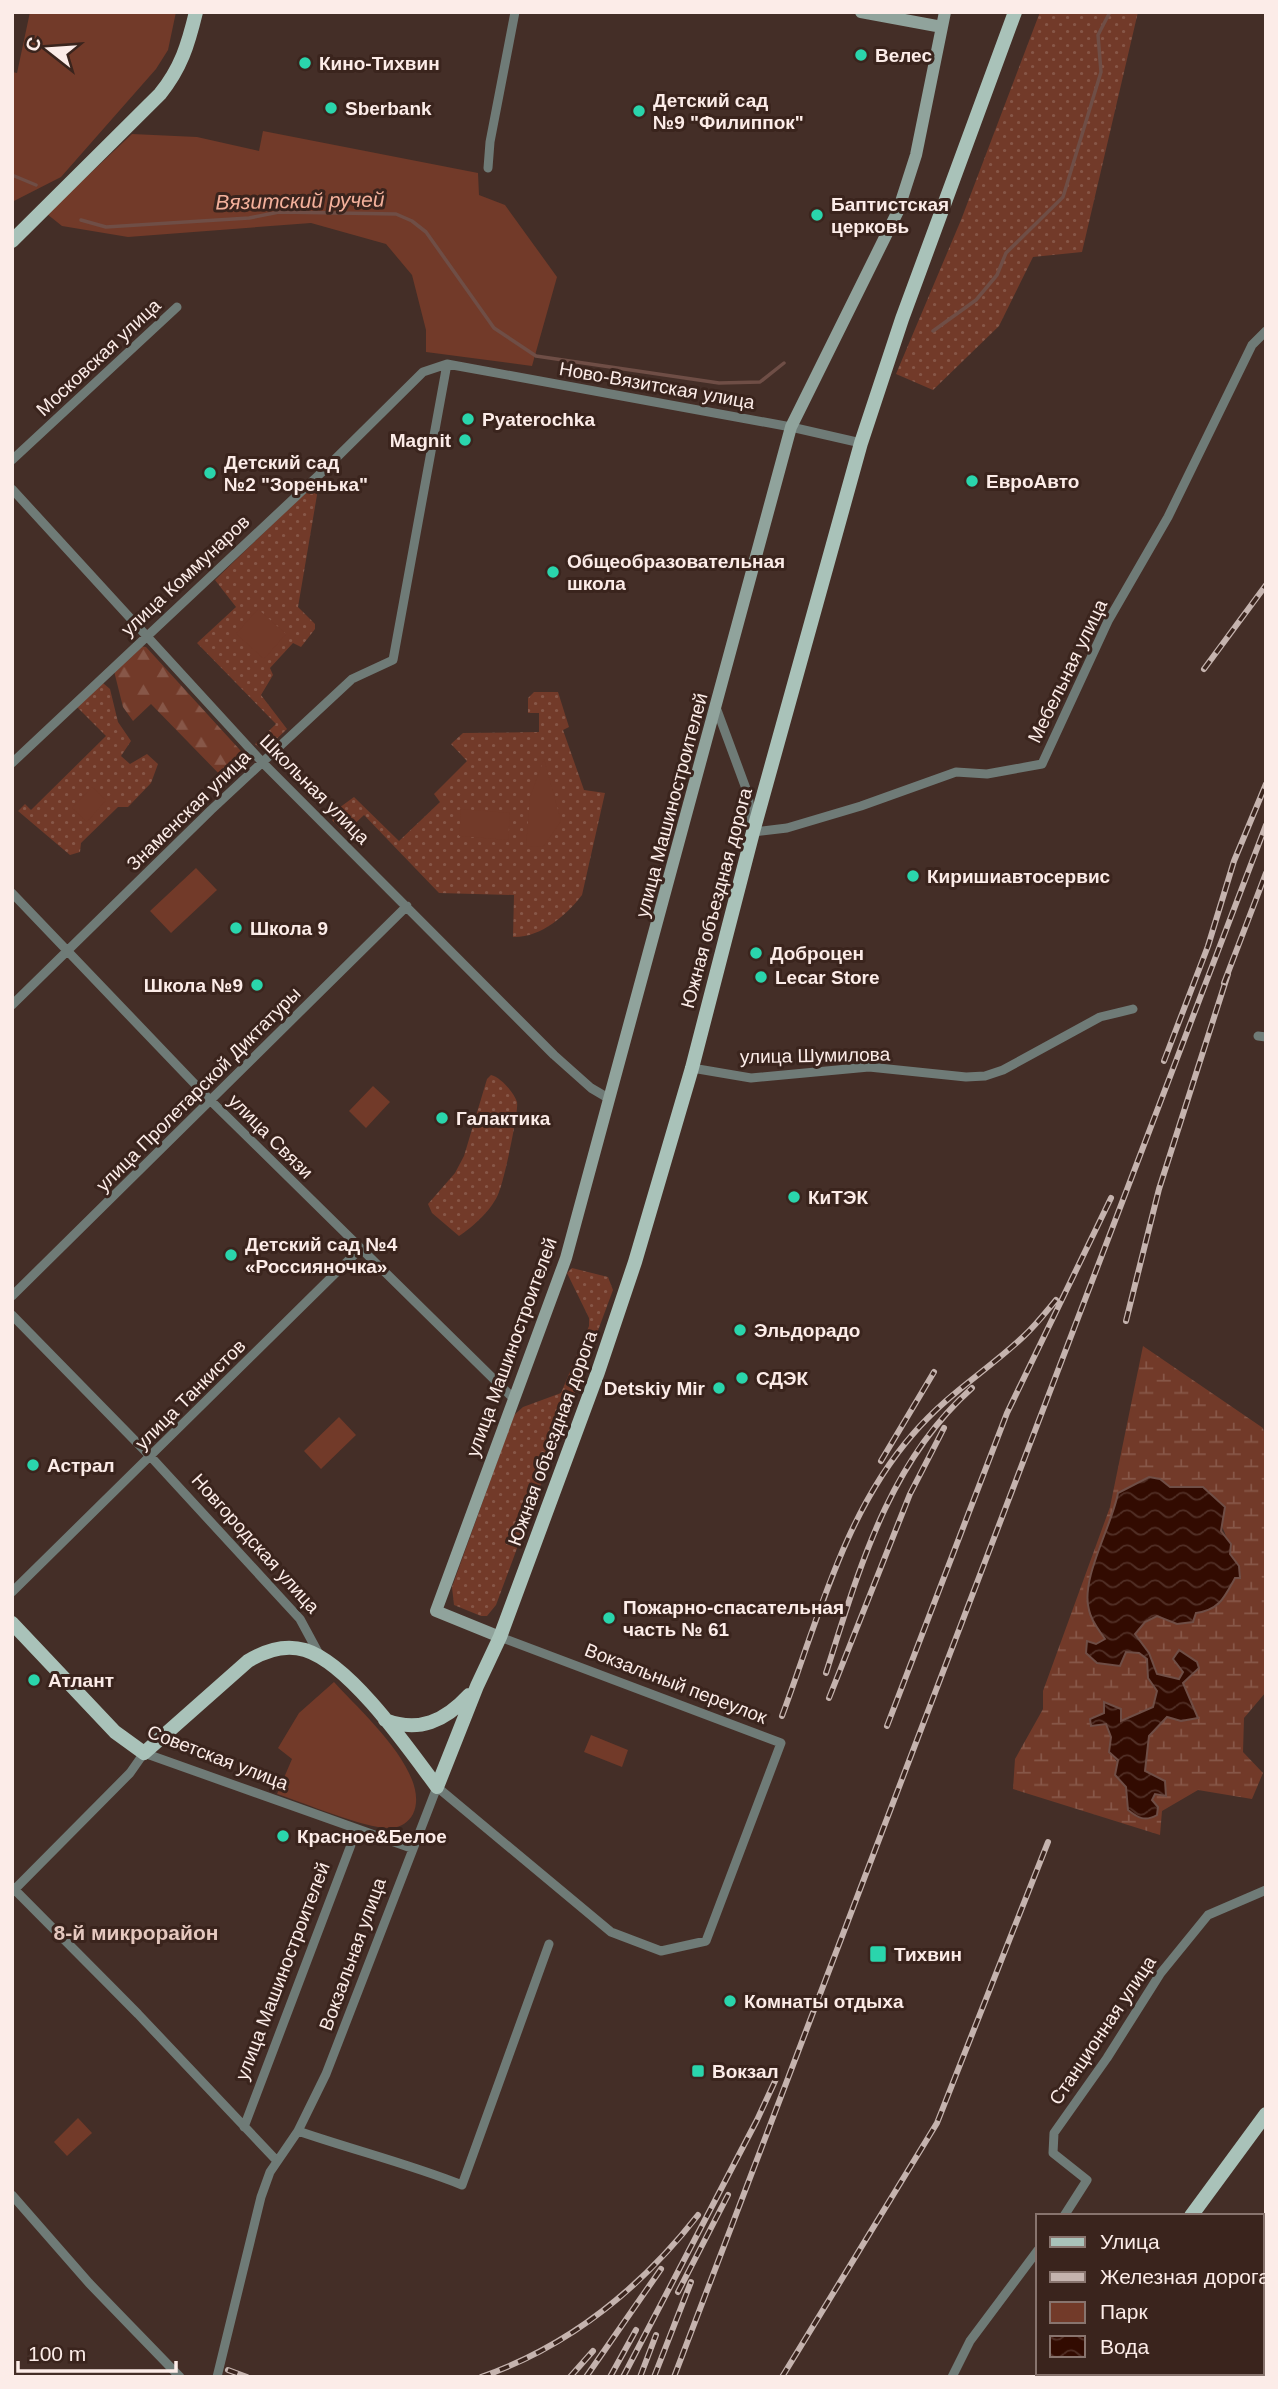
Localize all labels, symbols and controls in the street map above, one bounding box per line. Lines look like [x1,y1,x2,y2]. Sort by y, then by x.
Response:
north arrow [14,14,84,84]
text: С [21,34,45,54]
place label: Велес [875,45,932,66]
marker: Велес [853,47,869,63]
place label: Кино-Тихвин [319,53,440,74]
marker: Кино-Тихвин [297,55,313,71]
place label: Детский сад №9 "Филиппок" [653,90,804,133]
place label: Sberbank [345,98,432,119]
marker: Sberbank [323,100,339,116]
marker: Детский сад №9 "Филиппок" [631,103,647,119]
water label: Вязитский ручей [215,188,385,213]
place label: Баптистская церковь [831,194,949,237]
marker: Баптистская церковь [809,207,825,223]
street label: Московская улица [32,294,165,420]
street label: Ново-Вязитская улица [557,358,757,413]
place label: Pyaterochka [482,409,595,430]
marker: Pyaterochka [460,411,476,427]
place label: Magnit [390,430,452,451]
marker: Magnit [457,432,473,448]
place label: Детский сад №2 "Зоренька" [224,452,368,495]
marker: Детский сад №2 "Зоренька" [202,465,218,481]
place label: ЕвроАвто [986,471,1079,492]
marker: ЕвроАвто [964,473,980,489]
street label: улица Коммунаров [117,511,254,640]
place label: Общеобразовательная школа [567,551,785,594]
marker: Общеобразовательная школа [545,564,561,580]
street label: Мебельная улица [1024,596,1111,746]
street label: улица Машиностроителей [631,691,712,920]
street label: Школьная улица [256,730,374,849]
street label: Знаменская улица [122,746,255,875]
street label: Южная объездная дорога [677,785,756,1011]
place label: Киришиавтосервис [927,866,1111,887]
marker: Киришиавтосервис [905,868,921,884]
place label: Школа 9 [250,918,328,939]
marker: Школа 9 [228,920,244,936]
place label: Доброцен [770,943,864,964]
marker: Доброцен [748,945,764,961]
place label: Lecar Store [775,967,880,988]
marker: Lecar Store [753,969,769,985]
place label: Школа №9 [144,975,243,996]
marker: Школа №9 [249,977,265,993]
street label: улица Пролетарской Диктатуры [92,983,305,1196]
street label: улица Шумилова [740,1044,891,1067]
street label: улица Связи [224,1090,317,1183]
place label: Галактика [456,1108,551,1129]
marker: Галактика [434,1110,450,1126]
place label: КиТЭК [808,1187,868,1208]
marker: КиТЭК [786,1189,802,1205]
place label: Детский сад №4 «Россияночка» [245,1234,398,1277]
street label: улица Машиностроителей [462,1235,561,1460]
marker: Детский сад №4 «Россияночка» [223,1247,239,1263]
place label: Эльдорадо [754,1320,860,1341]
marker: Эльдорадо [732,1322,748,1338]
street label: Южная объездная дорога [504,1327,601,1549]
street label: улица Танкистов [131,1335,250,1454]
place label: СДЭК [756,1368,809,1389]
marker: СДЭК [734,1370,750,1386]
place label: Detskiy Mir [604,1378,706,1399]
marker: Detskiy Mir [711,1380,727,1396]
place label: Астрал [47,1455,115,1476]
marker: Астрал [25,1457,41,1473]
street label: Новгородская улица [188,1469,324,1618]
place label: Пожарно-спасательная часть № 61 [623,1597,844,1640]
marker: Пожарно-спасательная часть № 61 [601,1610,617,1626]
street label: Вокзальный переулок [582,1639,770,1728]
place label: Атлант [48,1670,114,1691]
marker: Атлант [26,1672,42,1688]
street label: Советская улица [144,1721,292,1794]
place label: Красное&Белое [297,1826,447,1847]
marker: Красное&Белое [275,1828,291,1844]
street label: улица Машиностроителей [231,1859,334,2083]
street label: Вокзальная улица [315,1875,390,2033]
district label: 8-й микрорайон [54,1921,218,1944]
marker: Тихвин [868,1944,888,1964]
place label: Тихвин [894,1944,962,1965]
street label: Станционная улица [1045,1952,1160,2109]
place label: Комнаты отдыха [744,1991,904,2012]
marker: Комнаты отдыха [722,1993,738,2009]
place label: Вокзал [712,2061,779,2082]
marker: Вокзал [690,2063,706,2079]
legend [1036,2214,1264,2375]
text: Улица [1100,2230,1160,2253]
text: Железная дорога [1100,2265,1270,2288]
text: Парк [1100,2300,1148,2323]
scale bar [18,2330,175,2374]
text: Вода [1100,2335,1149,2358]
text: 100 m [28,2342,86,2365]

